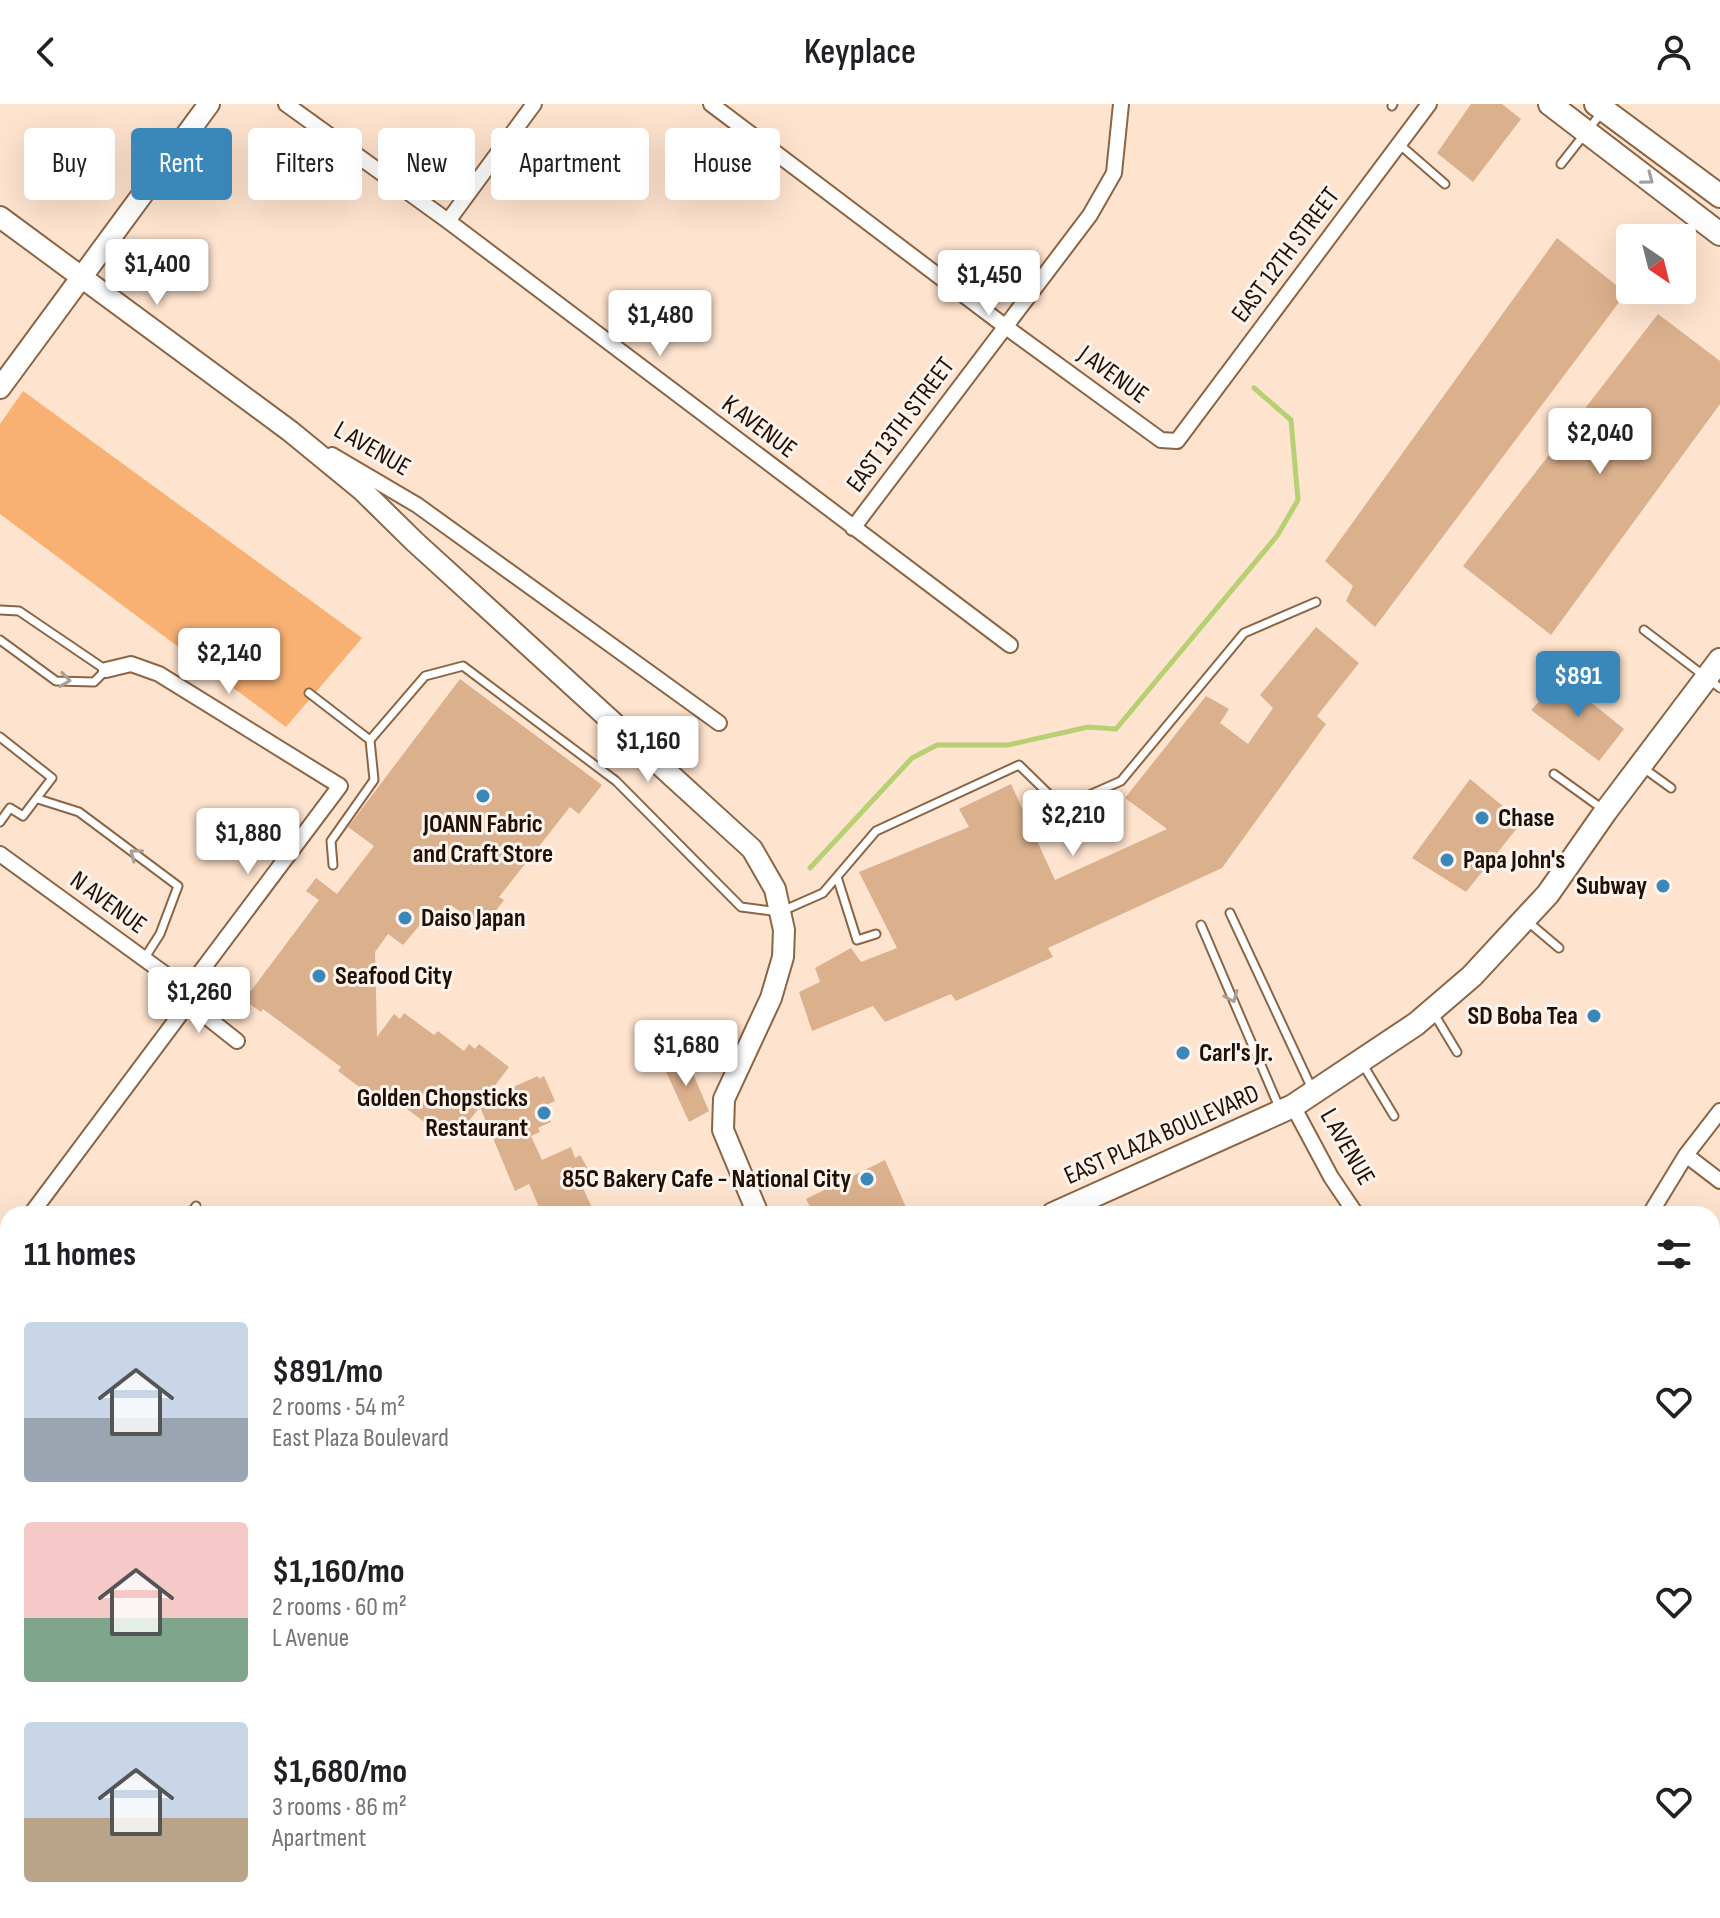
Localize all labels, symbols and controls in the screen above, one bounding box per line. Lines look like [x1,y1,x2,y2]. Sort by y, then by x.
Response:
icon: back [24,30,68,74]
icon: person [1652,30,1696,74]
text: Keyplace [804,31,916,74]
chip: Buy [24,128,115,200]
chip: Rent [131,128,232,200]
chip: Filters [248,128,362,200]
chip: New [378,128,475,200]
chip: Apartment [491,128,649,200]
chip: House [665,128,780,200]
one-way arrow [1640,169,1654,183]
street label: EAST 12TH STREET [1225,181,1347,329]
north arrow [1616,224,1696,304]
map controls [1616,224,1696,304]
pin: $1,400 [92,239,222,307]
text: $1,400 [123,249,191,280]
pin: $1,450 [924,250,1054,318]
text: $1,450 [956,260,1022,291]
pin: $1,480 [595,290,725,358]
text: $1,480 [626,300,694,331]
street label: J AVENUE [1071,339,1154,411]
street label: EAST 13TH STREET [840,352,962,498]
street label: K AVENUE [715,389,803,465]
pin: $2,040 [1535,408,1665,476]
street label: L AVENUE [328,415,416,483]
text: $2,040 [1566,418,1634,449]
pin: $2,140 [164,628,294,696]
text: $2,140 [196,638,262,669]
pin: $891 [1531,651,1625,719]
text: $891 [1554,661,1602,692]
one-way arrow [58,671,71,688]
pin: $1,160 [583,716,713,784]
text: $1,160 [615,726,681,757]
marker: JOANN Fabric and Craft Store [474,787,492,805]
pin: $2,210 [1008,790,1138,858]
text: $2,210 [1041,800,1105,831]
place label: Chase [1498,803,1555,834]
pin: $1,880 [183,808,313,876]
place label: JOANN Fabric and Craft Store [413,809,553,870]
marker: Chase [1473,809,1491,827]
text: $1,880 [214,818,282,849]
place label: Papa John's [1463,845,1565,876]
one-way arrow [130,850,144,864]
marker: Papa John's [1438,851,1456,869]
street label: N AVENUE [64,865,152,941]
place label: Subway [1576,871,1647,902]
marker: Subway [1654,877,1672,895]
place label: Daiso Japan [421,903,526,934]
marker: Daiso Japan [396,909,414,927]
place label: Seafood City [335,961,453,992]
pin: $1,260 [134,967,264,1035]
marker: Seafood City [310,967,328,985]
text: $1,260 [166,977,232,1008]
one-way arrow [1222,989,1238,1003]
place label: SD Boba Tea [1468,1001,1578,1032]
marker: SD Boba Tea [1585,1007,1603,1025]
pin: $1,680 [621,1020,751,1088]
text: $1,680 [653,1030,719,1061]
place label: Carl's Jr. [1199,1038,1273,1069]
marker: Carl's Jr. [1174,1044,1192,1062]
street label: EAST PLAZA BOULEVARD [1060,1078,1264,1192]
place label: Golden Chopsticks Restaurant [357,1083,528,1144]
street label: L AVENUE [1313,1103,1381,1191]
marker: Golden Chopsticks Restaurant [535,1104,553,1122]
place label: 85C Bakery Cafe - National City [562,1164,851,1195]
marker: 85C Bakery Cafe - National City [858,1170,876,1188]
icon: filters [1652,1232,1696,1276]
text: 11 homes [24,1234,136,1275]
text: $891/mo [272,1351,383,1392]
icon: home [88,1354,184,1450]
icon: heart [1652,1380,1696,1424]
text: 2 rooms · 54 m² [272,1392,405,1423]
text: East Plaza Boulevard [272,1423,449,1454]
text: $1,160/mo [272,1551,405,1592]
icon: home [88,1554,184,1650]
icon: heart [1652,1580,1696,1624]
text: 2 rooms · 60 m² [272,1592,407,1623]
text: L Avenue [272,1623,349,1654]
text: $1,680/mo [272,1751,407,1792]
icon: home [88,1754,184,1850]
icon: heart [1652,1780,1696,1824]
text: 3 rooms · 86 m² [272,1792,407,1823]
text: Apartment [272,1823,366,1854]

